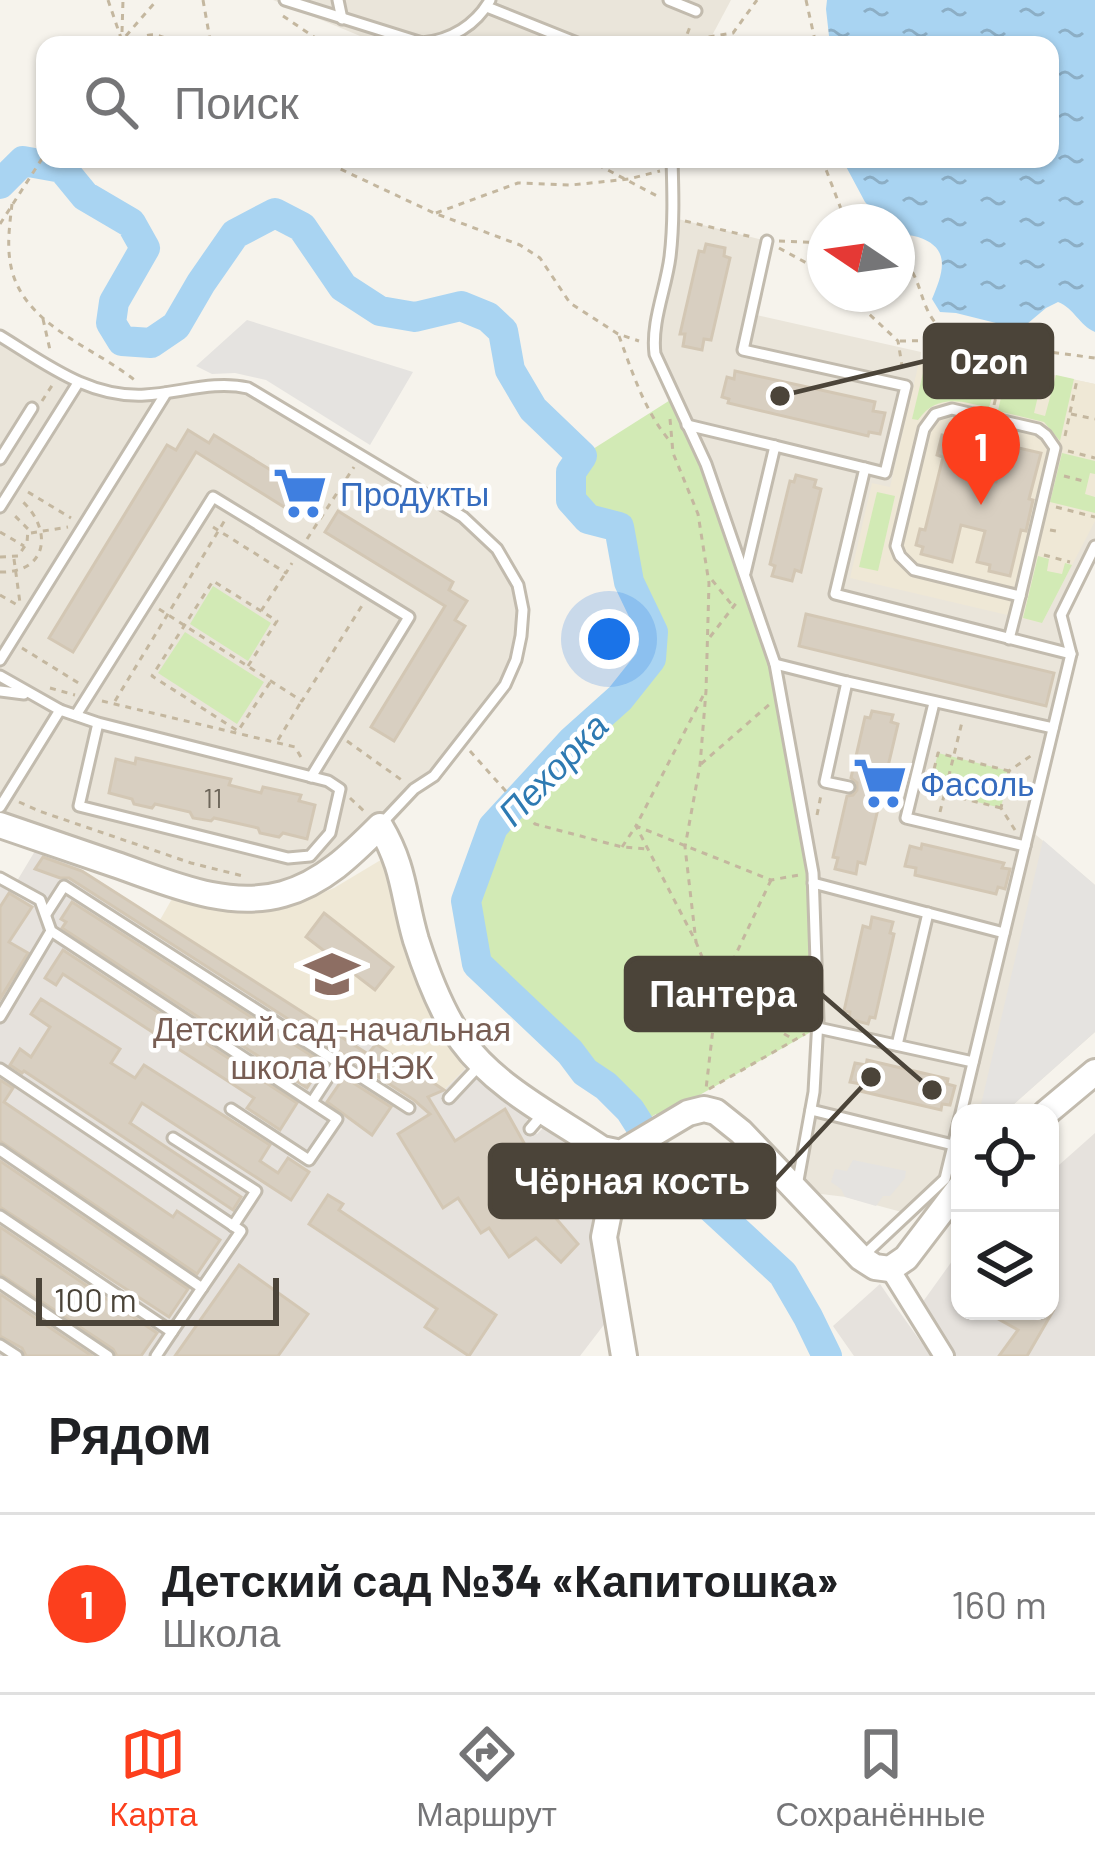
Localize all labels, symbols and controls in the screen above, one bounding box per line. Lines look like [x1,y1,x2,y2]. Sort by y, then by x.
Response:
search box [36,36,1059,168]
icon: search [78,69,144,135]
text: Поиск [174,74,299,128]
north arrow [807,204,915,312]
callout: Ozon [925,325,1052,397]
text: Ozon [950,338,1028,381]
pin: 1 [942,406,1020,505]
supermarket icon: Продукты [271,464,329,522]
place label: Продукты [340,473,489,513]
your location [579,609,639,669]
water label: Пехорка [488,703,617,834]
supermarket icon: Фасоль [851,754,909,812]
place label: Фасоль [920,763,1034,803]
house number: 11 [204,781,222,813]
school or university icon: Детский сад-начальная школа ЮНЭК [303,945,361,1003]
callout: Пантера [626,958,821,1030]
text: Пантера [649,971,798,1015]
place label: Детский сад-начальная школа ЮНЭК [153,1008,511,1086]
map controls [951,1104,1059,1320]
button: locate [951,1104,1059,1212]
callout: Чёрная кость [490,1145,774,1217]
text: Чёрная кость [514,1158,750,1202]
button: layers [951,1212,1059,1320]
scale bar [36,1272,279,1325]
text: 100 m [54,1279,137,1319]
text: Рядом [48,1403,212,1464]
text: Детский сад №34 «Капитошка» [162,1552,839,1606]
text: 1 [80,1580,94,1627]
text: 160 m [951,1580,1047,1627]
text: Школа [162,1608,281,1655]
tab: Карта [109,1721,198,1834]
tab: Маршрут [416,1721,557,1834]
tab: Сохранённые [776,1721,986,1834]

